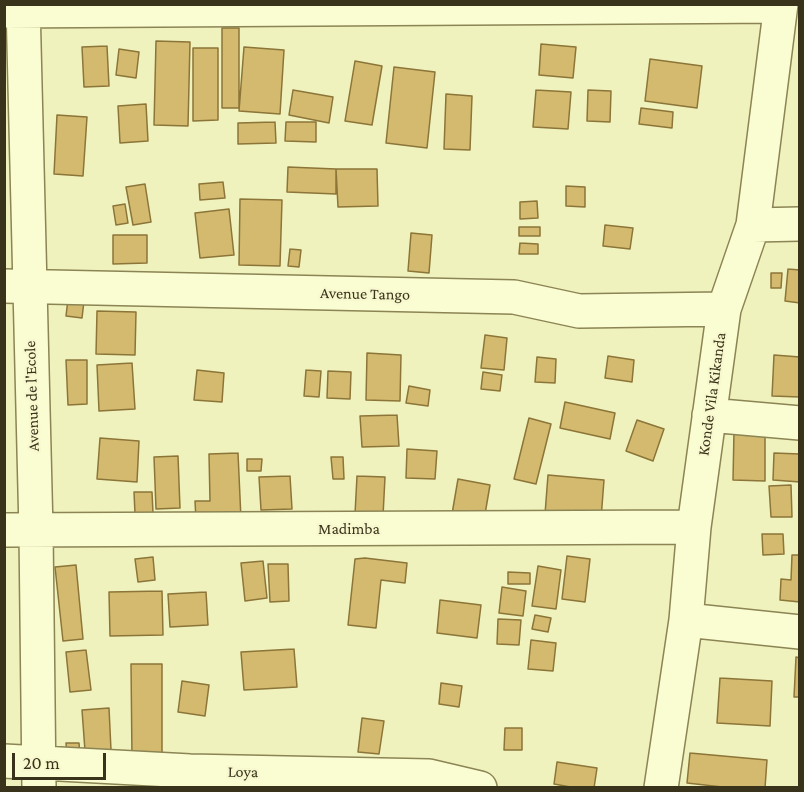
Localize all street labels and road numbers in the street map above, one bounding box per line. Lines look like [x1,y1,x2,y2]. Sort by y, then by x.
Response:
street label: Avenue Tango [320,284,410,304]
street label: Konde Vila Kikanda [694,331,730,457]
street label: Avenue de l'Ecole [20,340,44,452]
street label: Madimba [318,519,380,539]
street label: Loya [228,762,258,782]

